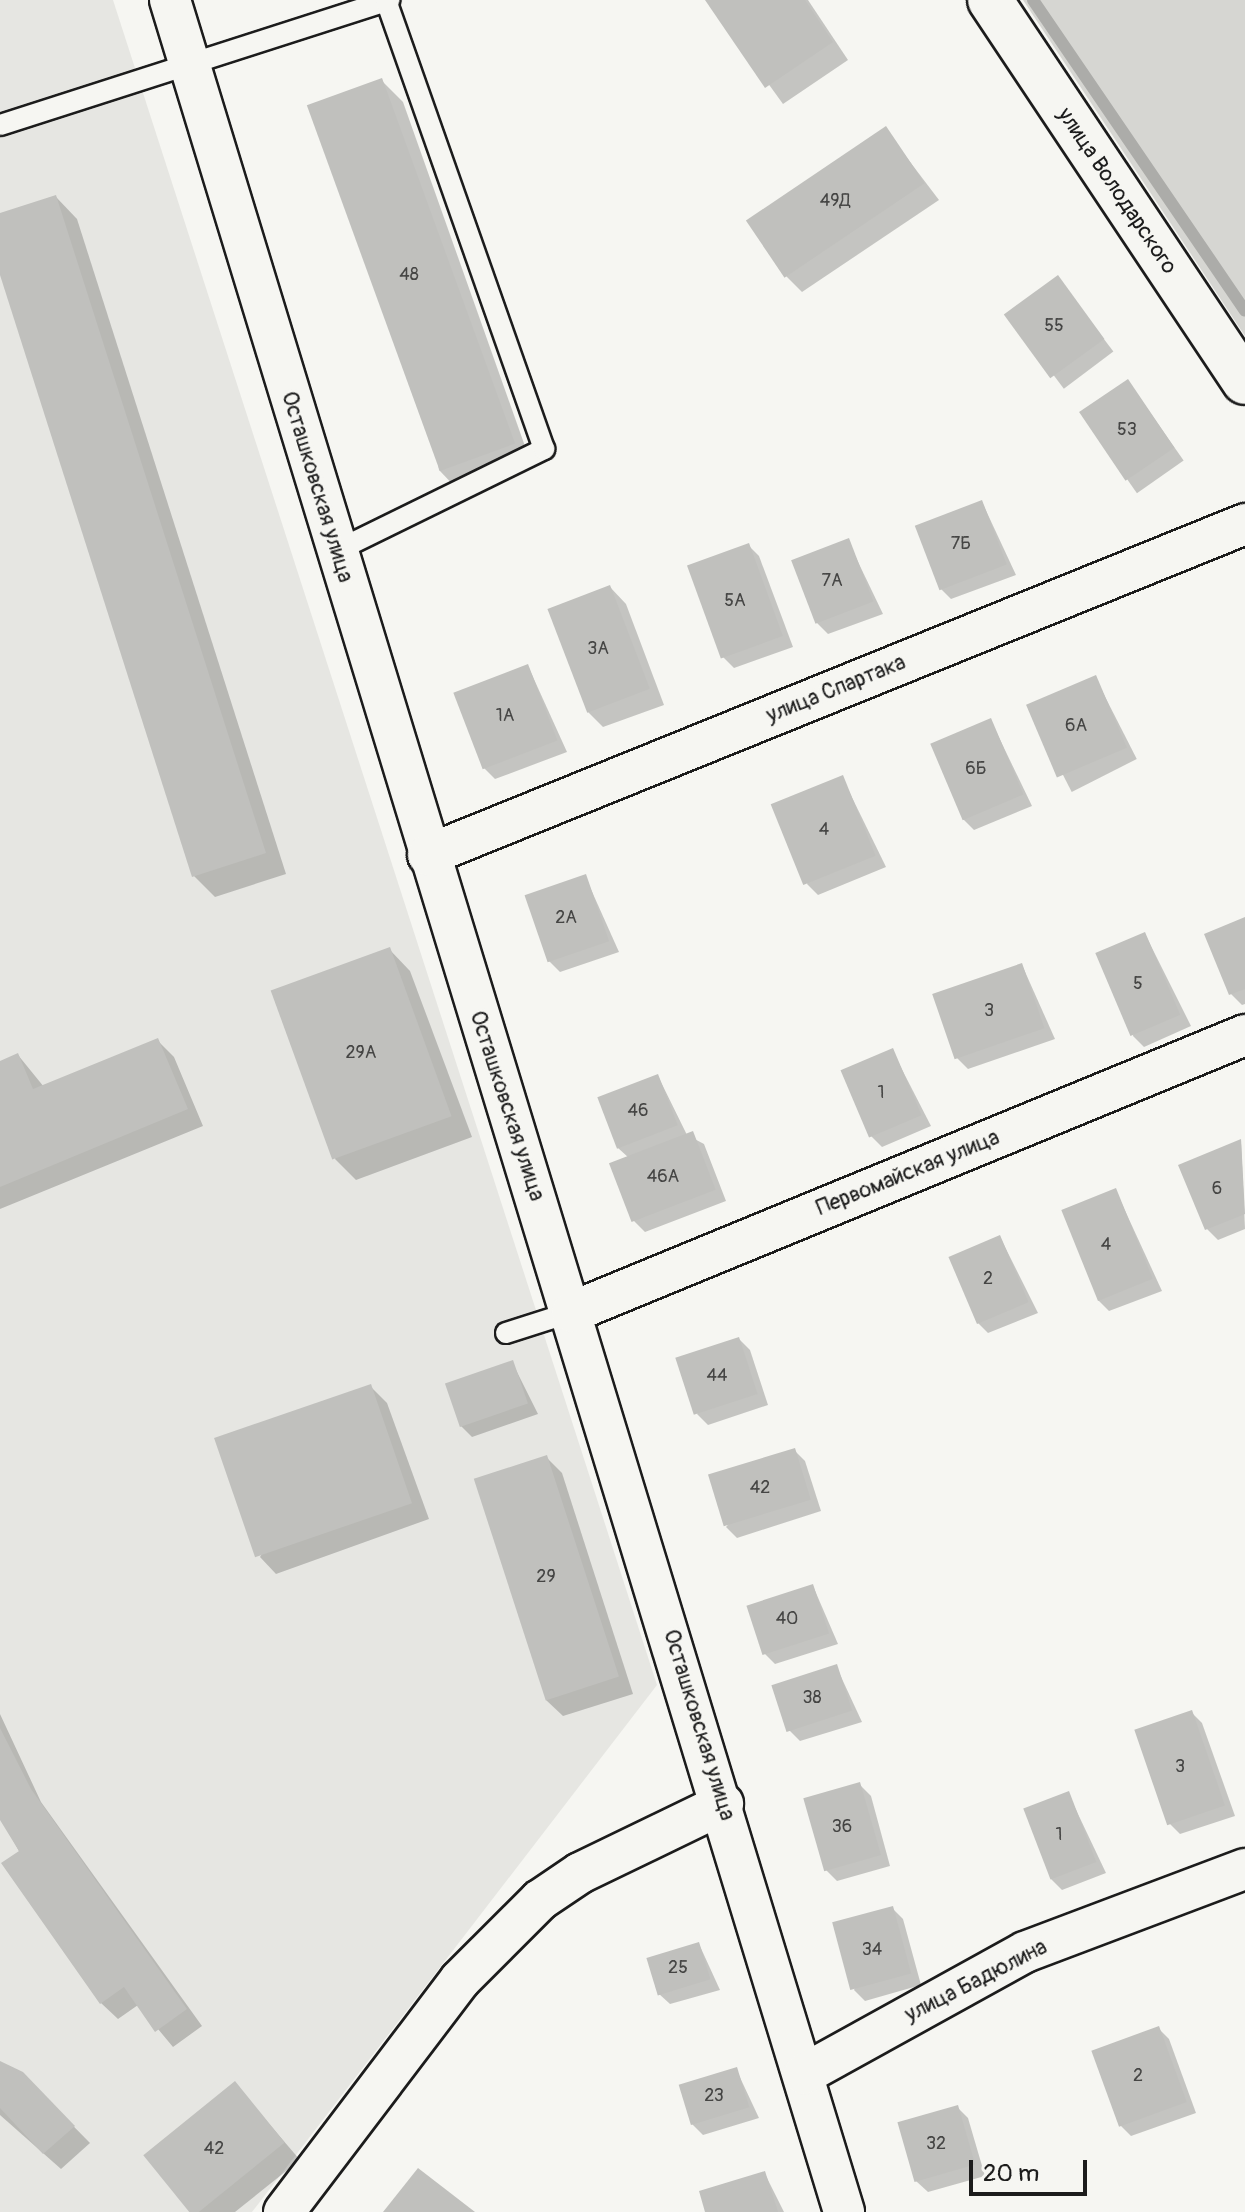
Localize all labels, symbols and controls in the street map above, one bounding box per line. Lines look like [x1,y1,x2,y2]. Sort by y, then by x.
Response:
street label: улица Володарского [1052,103,1182,279]
house number: 49Д [820,190,850,212]
house number: 48 [399,264,419,286]
house number: 55 [1044,315,1064,337]
street label: Осташковская улица [275,388,359,586]
house number: 53 [1117,419,1137,441]
house number: 7Б [951,533,971,555]
house number: 7А [821,570,843,592]
house number: 5А [724,590,746,612]
house number: 3А [587,638,609,660]
street label: улица Спартака [763,649,909,729]
house number: 1А [496,705,514,727]
house number: 6А [1065,715,1087,737]
house number: 6Б [965,758,987,780]
house number: 4 [819,819,829,841]
house number: 2А [555,907,577,929]
house number: 5 [1133,973,1143,995]
house number: 3 [984,1000,994,1022]
street label: Осташковская улица [464,1008,550,1204]
house number: 29А [345,1042,377,1064]
house number: 1 [877,1082,885,1104]
house number: 46 [628,1100,648,1122]
street label: Первомайская улица [813,1124,1003,1222]
house number: 46А [647,1166,679,1188]
house number: 6 [1212,1178,1222,1200]
house number: 4 [1101,1234,1111,1256]
house number: 2 [983,1268,993,1290]
house number: 44 [707,1365,727,1387]
house number: 42 [750,1477,770,1499]
house number: 29 [536,1566,556,1588]
house number: 40 [776,1608,798,1630]
street label: Осташковская улица [657,1626,741,1824]
house number: 38 [802,1687,822,1709]
house number: 3 [1175,1756,1185,1778]
house number: 36 [832,1816,852,1838]
house number: 1 [1055,1824,1063,1846]
street label: улица Бадюлина [901,1934,1051,2028]
house number: 34 [862,1939,882,1961]
house number: 25 [668,1957,688,1979]
house number: 2 [1133,2065,1143,2087]
house number: 23 [704,2085,724,2107]
house number: 32 [926,2133,946,2155]
house number: 42 [204,2138,224,2160]
scale bar [973,2144,1091,2194]
text: 20 m [983,2159,1039,2188]

